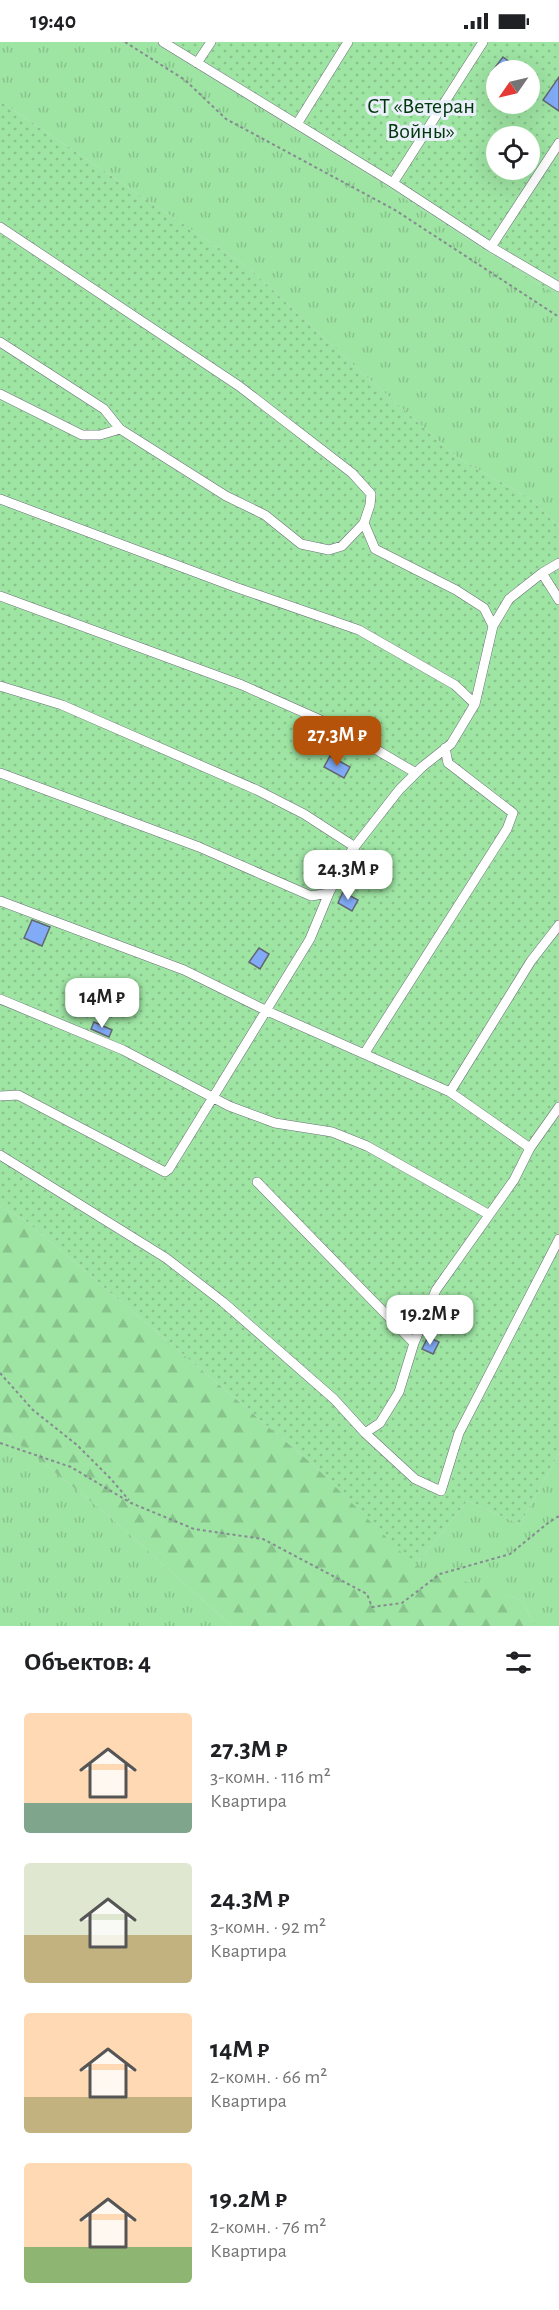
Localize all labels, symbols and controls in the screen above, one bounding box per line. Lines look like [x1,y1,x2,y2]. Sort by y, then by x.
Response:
text: 19:40 [30,10,76,32]
north arrow [486,60,540,114]
map controls [486,60,540,180]
park label: СТ «Ветеран Войны» [367,95,475,142]
button: locate [486,126,540,180]
pin: 27.3M ₽ [282,716,392,767]
text: 27.3M ₽ [307,725,367,745]
pin: 24.3M ₽ [293,850,403,901]
text: 24.3M ₽ [318,859,379,879]
pin: 14M ₽ [60,978,144,1029]
text: 14M ₽ [79,987,125,1007]
pin: 19.2M ₽ [375,1295,485,1346]
text: 19.2M ₽ [400,1304,460,1324]
icon: filters [502,1646,535,1679]
text: Объектов: 4 [24,1649,151,1675]
text: 27.3M ₽ [210,1736,287,1762]
icon: home [72,1737,144,1809]
text: 3-комн. · 116 m² [210,1767,331,1787]
text: Квартира [210,1791,287,1811]
text: 24.3M ₽ [210,1886,289,1912]
icon: home [72,1887,144,1959]
text: 3-комн. · 92 m² [210,1917,326,1937]
text: Квартира [210,1941,287,1961]
text: 14M ₽ [210,2036,269,2062]
icon: home [72,2037,144,2109]
text: 2-комн. · 66 m² [210,2067,327,2087]
text: Квартира [210,2091,287,2111]
text: 19.2M ₽ [210,2186,287,2212]
icon: home [72,2187,144,2259]
text: 2-комн. · 76 m² [210,2217,326,2237]
text: Квартира [210,2241,287,2261]

